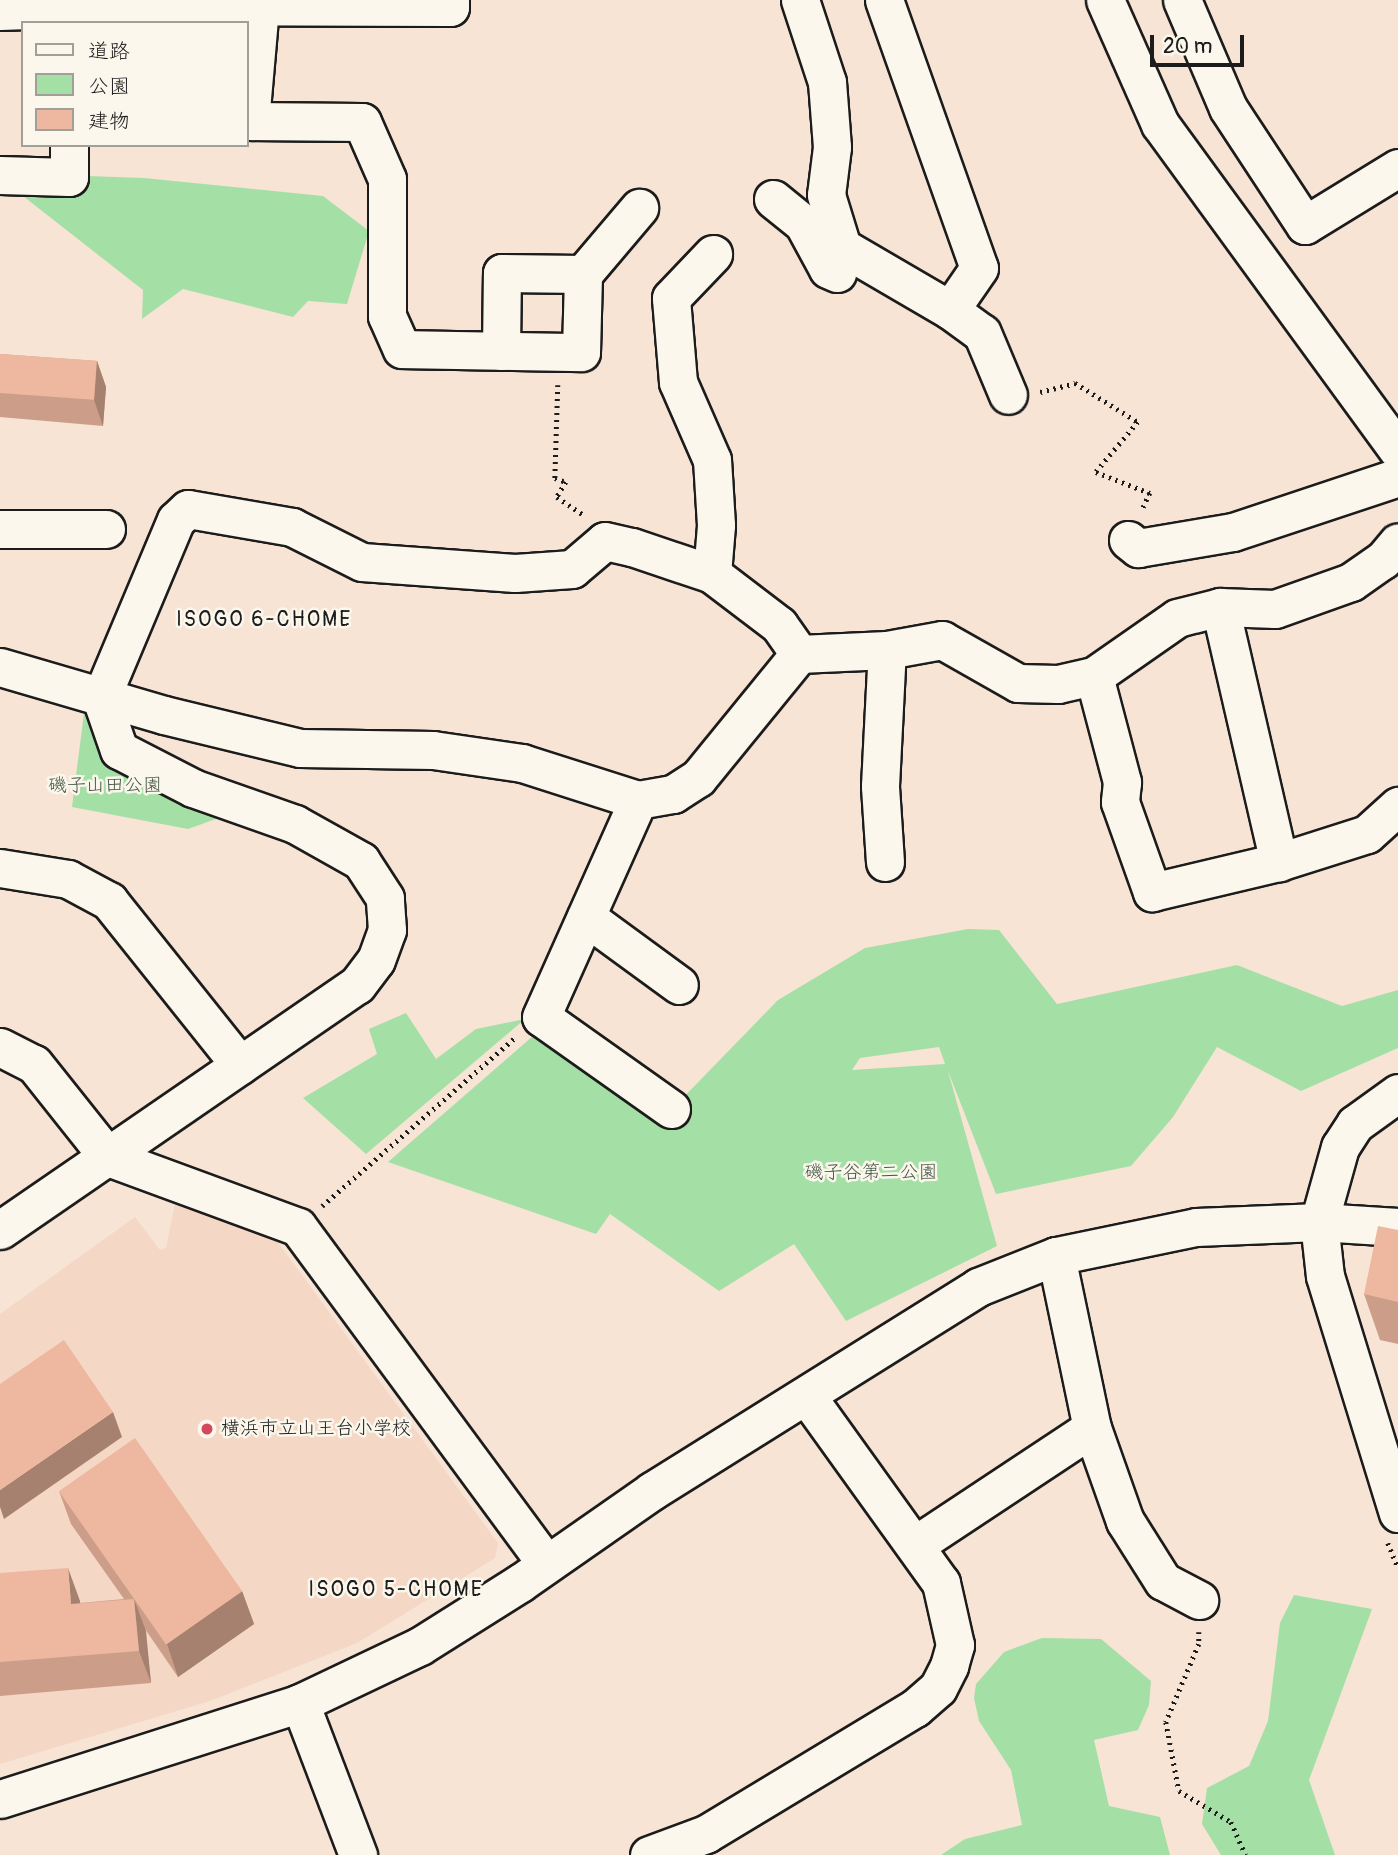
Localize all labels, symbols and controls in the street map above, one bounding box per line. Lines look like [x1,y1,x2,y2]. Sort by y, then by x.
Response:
legend [21,21,248,147]
scale bar [1153,21,1248,65]
text: 20 m [1163,33,1212,60]
text: 道路 [88,38,130,65]
text: 公園 [88,73,130,100]
text: 建物 [88,108,130,135]
district label: ISOGO 6-CHOME [178,607,350,633]
park label: 磯子山田公園 [48,775,162,797]
park label: 磯子谷第二公園 [805,1162,937,1184]
place label: 横浜市立山王台小学校 [221,1418,411,1440]
marker: 横浜市立山王台小学校 [199,1421,215,1437]
district label: ISOGO 5-CHOME [310,1577,482,1603]

